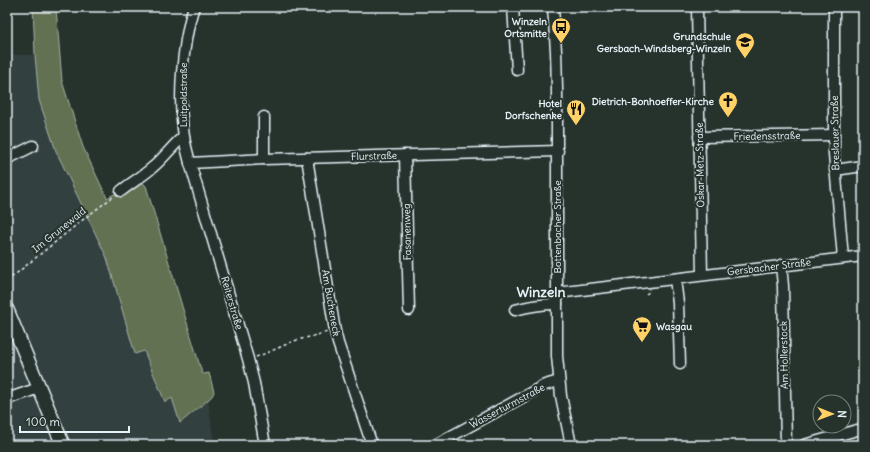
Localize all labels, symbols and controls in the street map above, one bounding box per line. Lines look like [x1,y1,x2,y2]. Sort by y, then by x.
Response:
place label: Winzeln Ortsmitte [504,15,548,40]
bus stop icon: Winzeln Ortsmitte [550,16,572,44]
place label: Grundschule Gersbach-Windsberg-Winzeln [597,30,732,55]
school or university icon: Grundschule Gersbach-Windsberg-Winzeln [734,31,756,59]
street label: Luitpoldstraße [177,63,190,127]
church icon: Dietrich-Bonhoeffer-Kirche [717,90,739,118]
place label: Dietrich-Bonhoeffer-Kirche [592,95,715,108]
street label: Breslauer Straße [828,95,842,171]
place label: Hotel Dorfschenke [505,97,563,122]
restaurant icon: Hotel Dorfschenke [565,98,587,126]
street label: Oskar-Metz-Straße [693,122,707,208]
street label: Friedensstraße [733,129,801,143]
street label: Flurstraße [351,149,397,163]
street label: Bottenbacher Straße [551,180,564,274]
street label: Fasanenweg [400,203,414,261]
street label: Im Grunewald [29,204,89,256]
street label: Gersbacher Straße [726,255,812,279]
street label: Am Bucheneck [319,269,343,337]
street label: Reiterstraße [218,275,246,331]
district label: Winzeln [516,283,566,301]
supermarket icon: Wasgau [631,315,653,343]
place label: Wasgau [656,320,692,333]
street label: Am Hollerstock [777,321,791,389]
street label: Wasserturmstraße [467,381,547,431]
north arrow [812,394,852,434]
scale bar [20,408,129,434]
text: N [835,410,849,418]
text: 100 m [26,414,60,429]

